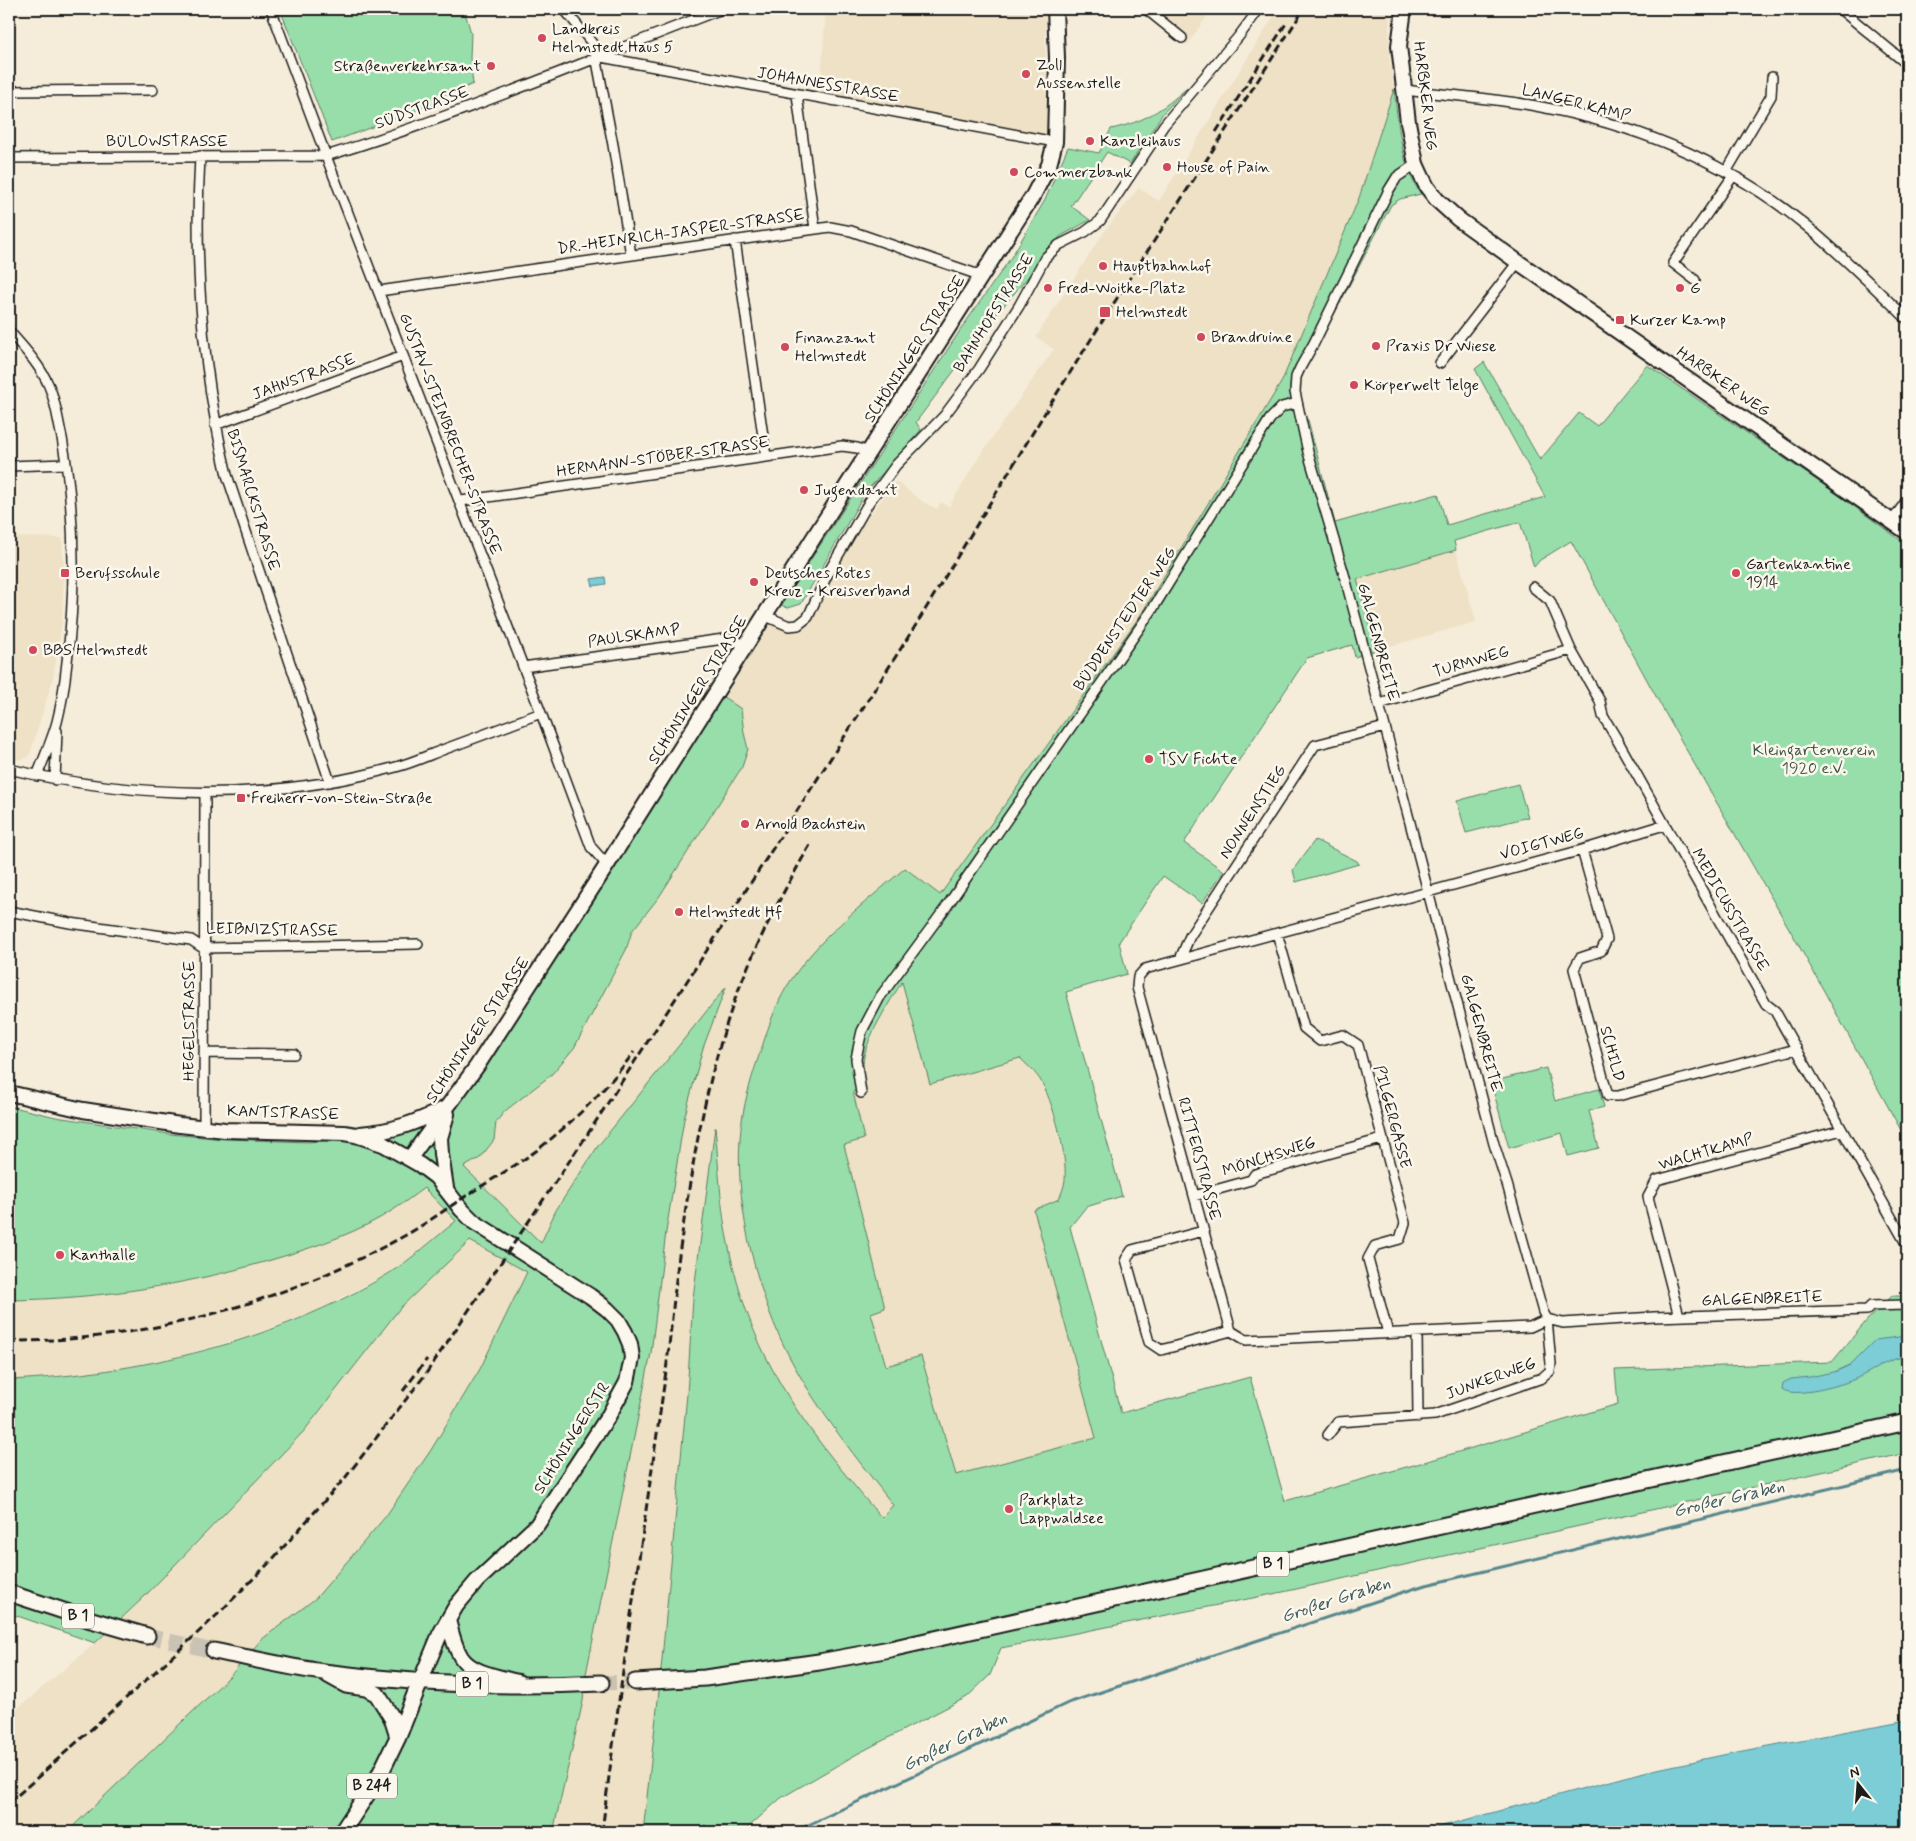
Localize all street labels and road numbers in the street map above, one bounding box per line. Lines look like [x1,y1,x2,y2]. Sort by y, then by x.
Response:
street label: HARBKER WEG [1408,40,1442,152]
street label: JOHANNESSTRASSE [755,62,901,108]
street label: LANGER KAMP [1520,79,1633,127]
street label: SÜDSTRASSE [372,81,472,135]
street label: BÜLOWSTRASSE [106,131,228,152]
street label: DR.-HEINRICH-JASPER-STRASSE [556,204,806,260]
street label: BAHNHOFSTRASSE [949,249,1039,377]
street label: SCHÖNINGER STRASSE [859,271,971,427]
street label: GUSTAV-STEINBRECHER-STRASSE [394,310,506,558]
street label: HARBKER WEG [1672,342,1774,422]
street label: JAHNSTRASSE [250,349,358,405]
street label: BISMARCKSTRASSE [221,427,285,573]
street label: HERMANN-STÖBER-STRASSE [555,432,771,482]
street label: BÜDDENSTEDTER WEG [1069,543,1181,695]
street label: GALGENBREITE [1352,581,1404,703]
street label: SCHÖNINGER STRASSE [644,612,752,768]
street label: PAULSKAMP [587,619,682,653]
street label: TURMWEG [1431,641,1512,683]
street label: NONNENSTIEG [1215,761,1291,863]
street label: VOIGTWEG [1498,823,1587,865]
street label: MEDICUSSTRASSE [1686,845,1774,975]
street label: LEIBNIZSTRASSE [206,918,338,942]
street label: SCHÖNINGER STRASSE [421,953,535,1107]
street label: HEGELSTRASSE [179,961,200,1081]
street label: GALGENBREITE [1455,972,1507,1094]
street label: SCHILD [1594,1024,1630,1084]
street label: PILGERGASSE [1368,1063,1416,1171]
street label: RITTERSTRASSE [1172,1095,1226,1223]
street label: KANTSTRASSE [226,1101,340,1125]
street label: WACHTKAMP [1656,1128,1756,1176]
street label: MÖNCHSWEG [1220,1132,1318,1182]
street label: GALGENBREITE [1701,1286,1823,1312]
street label: JUNKERWEG [1443,1353,1539,1405]
street label: SCHÖNINGERSTR [529,1378,615,1498]
road number: B 1 [1257,1552,1289,1576]
road number: B 1 [62,1604,94,1628]
road number: B 1 [456,1672,488,1696]
road number: B 244 [347,1774,397,1798]

